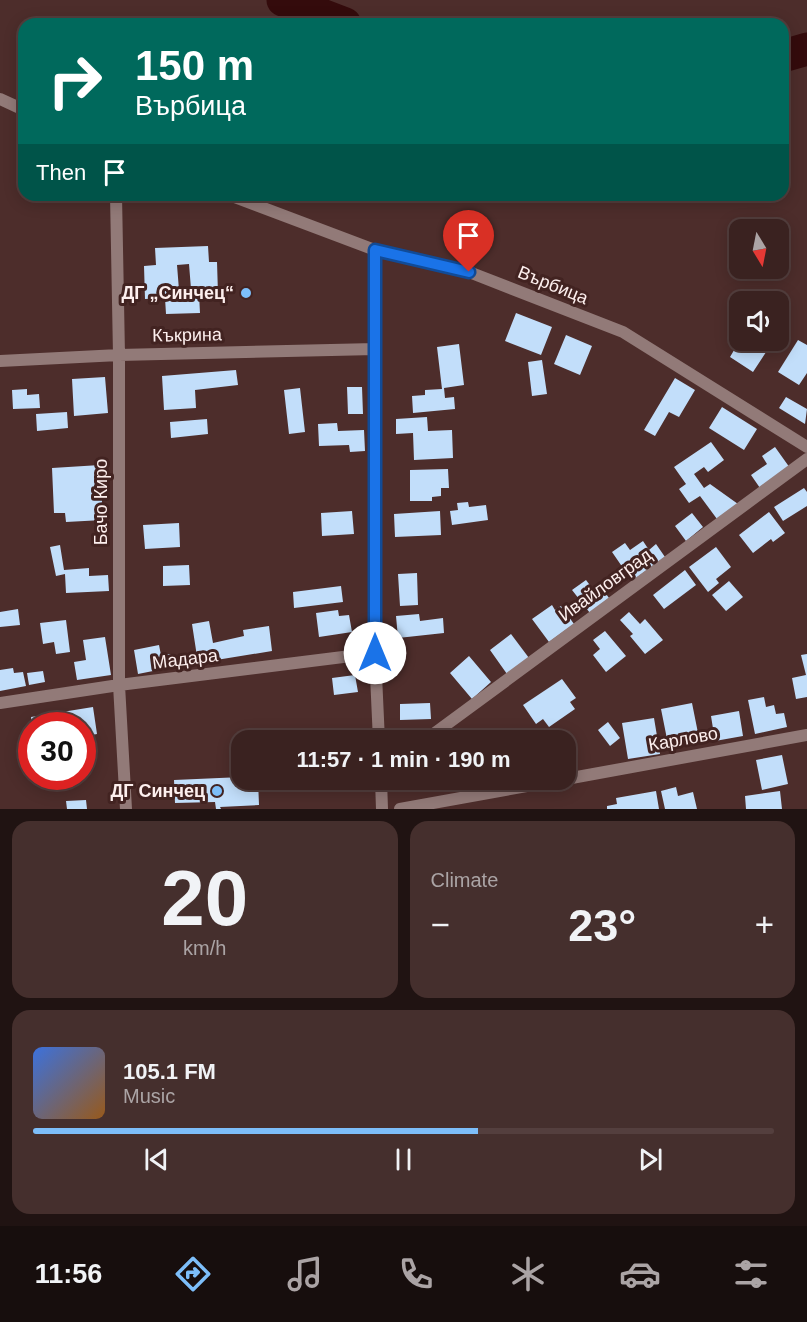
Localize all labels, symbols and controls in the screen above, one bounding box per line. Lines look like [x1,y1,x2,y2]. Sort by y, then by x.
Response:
icon: right [36,42,114,120]
text: 150 m [135,42,254,89]
text: Върбица [135,91,246,121]
icon: arrive [98,156,131,189]
text: Then [36,160,86,185]
pin [443,210,494,272]
icon: arrive [452,219,485,252]
north arrow [729,219,789,279]
map controls [729,219,789,351]
street label: Върбица [515,262,592,308]
place label: ДГ „Синчец“ [122,283,234,303]
marker: ДГ „Синчец“ [239,286,253,300]
button: sound [729,291,789,351]
street label: Къкрина [152,324,223,346]
street label: Бачо Киро [91,459,111,545]
street label: Ивайловград [555,544,656,625]
position arrow [343,621,407,685]
street label: Мадара [151,645,220,673]
speed limit sign: 30 [18,712,96,790]
street label: Карлово [647,723,719,755]
text: 11:57 · 1 min · 190 m [297,747,511,772]
place label: ДГ Синчец [111,781,205,801]
marker: ДГ Синчец [210,784,224,798]
text: 20 [161,854,248,942]
text: Climate [431,869,498,891]
text: 23° [568,900,636,951]
text: − [431,906,450,943]
text: + [755,906,774,943]
text: km/h [183,937,226,959]
text: 105.1 FM [123,1059,216,1084]
text: Music [123,1085,175,1107]
icon: previous [140,1143,173,1176]
icon: pause [387,1143,420,1176]
icon: next [634,1143,667,1176]
icon: directions [172,1253,214,1295]
icon: music [284,1253,326,1295]
icon: phone [395,1253,437,1295]
icon: climate [507,1253,549,1295]
icon: car [619,1253,661,1295]
icon: filters [730,1253,772,1295]
text: 11:56 [35,1259,102,1289]

